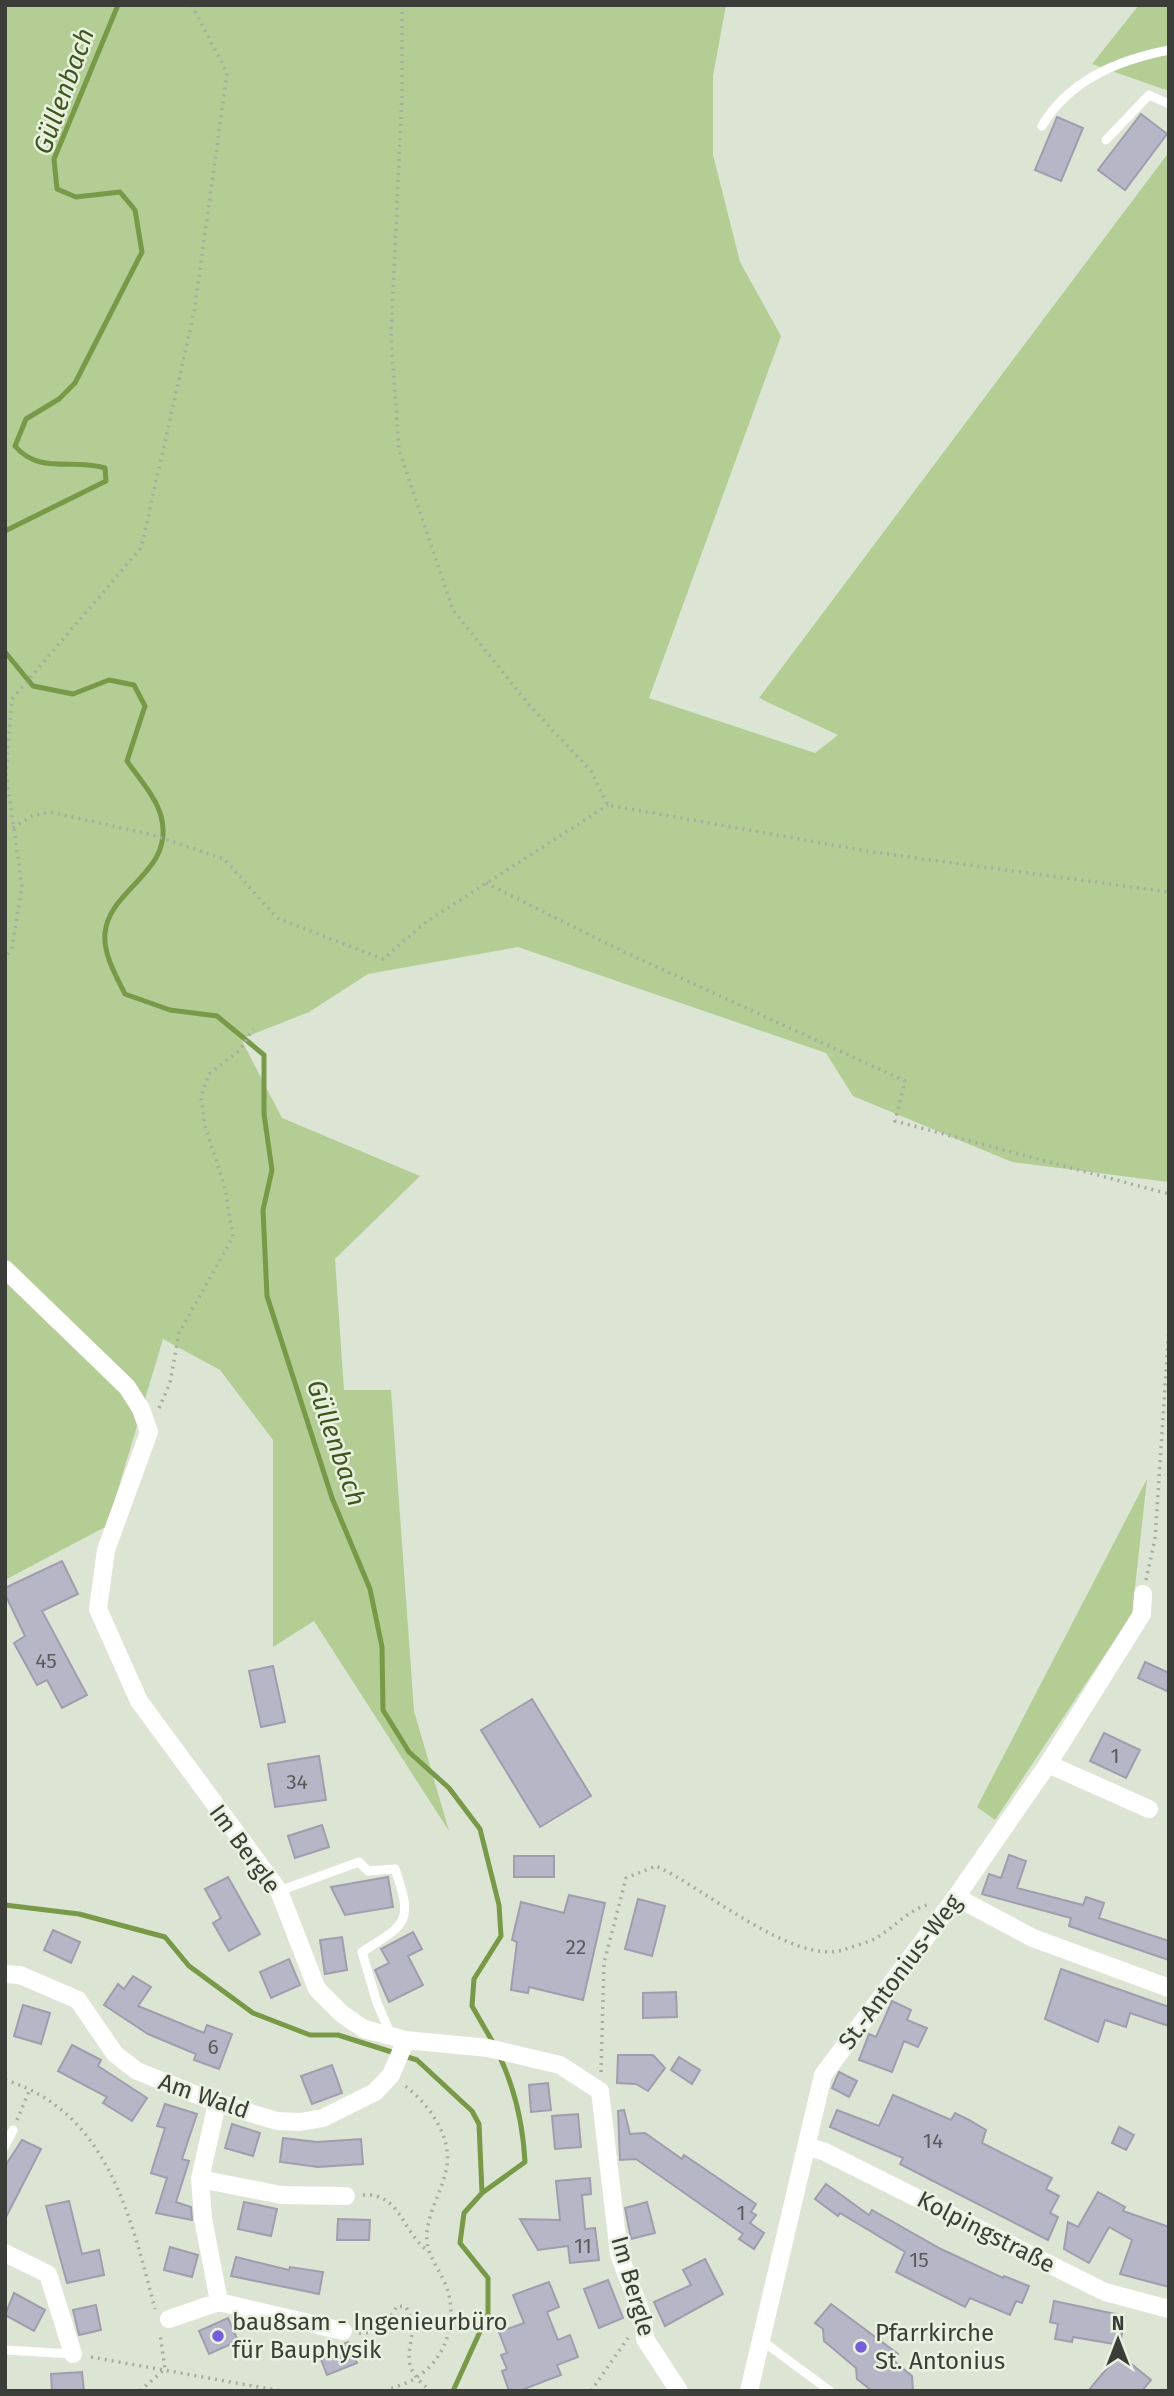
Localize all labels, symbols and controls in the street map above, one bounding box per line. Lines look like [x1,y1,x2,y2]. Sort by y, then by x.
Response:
water label: Güllenbach [27,24,101,158]
water label: Güllenbach [300,1376,372,1510]
house number: 45 [35,1648,57,1674]
house number: 1 [1110,1743,1120,1769]
house number: 34 [286,1769,308,1795]
street label: Im Bergle [203,1799,287,1899]
street label: St.-Antonius-Weg [833,1889,968,2055]
house number: 22 [566,1934,586,1960]
house number: 6 [207,2034,219,2060]
street label: Am Wald [155,2067,253,2125]
house number: 14 [923,2128,943,2154]
street label: Kolpingstraße [912,2185,1060,2279]
house number: 1 [736,2200,746,2226]
house number: 11 [574,2233,592,2259]
street label: Im Bergle [605,2233,661,2339]
house number: 15 [909,2247,929,2273]
north arrow [1083,2305,1153,2375]
place label: bau8sam - Ingenieurbüro für Bauphysik [232,2308,508,2364]
text: N [1112,2312,1124,2335]
place label: Pfarrkirche St. Antonius [875,2319,1005,2375]
marker: bau8sam - Ingenieurbüro für Bauphysik [210,2328,226,2344]
marker: Pfarrkirche St. Antonius [853,2339,869,2355]

